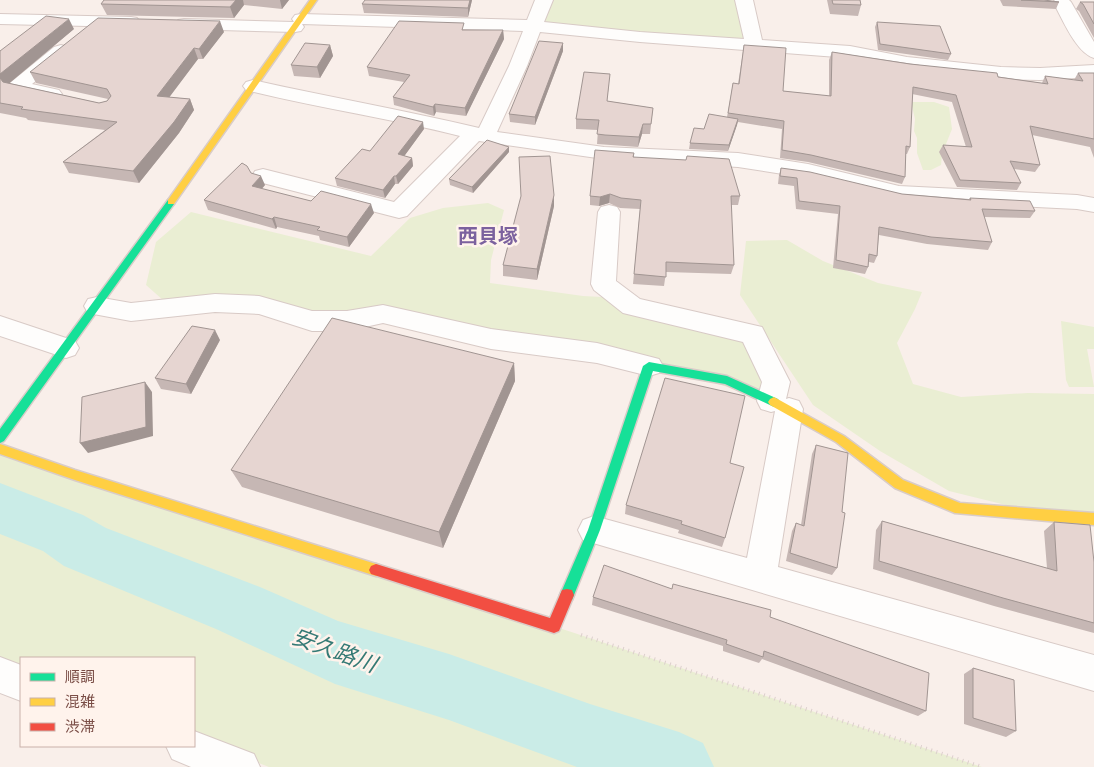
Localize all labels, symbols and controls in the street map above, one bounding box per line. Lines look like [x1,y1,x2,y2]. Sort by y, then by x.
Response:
district label: 西貝塚 [458,223,518,247]
water label: 安久路川 [289,622,383,677]
legend [20,657,195,747]
text: 順調 [65,667,95,685]
text: 混雑 [65,692,95,710]
text: 渋滞 [65,717,95,735]

